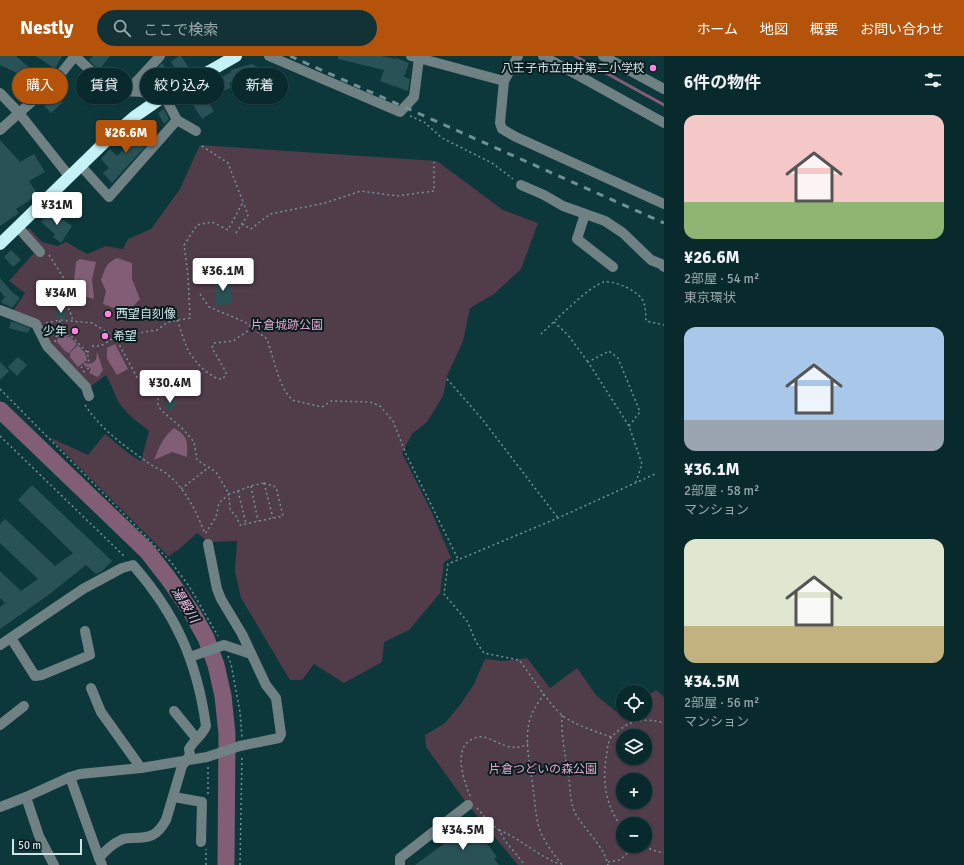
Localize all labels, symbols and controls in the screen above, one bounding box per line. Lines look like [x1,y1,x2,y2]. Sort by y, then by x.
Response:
search box [97,10,377,46]
text: Nestly [20,16,73,40]
icon: search [111,17,133,39]
text: ここで検索 [143,21,218,39]
text: ホーム [696,21,738,38]
text: 地図 [760,21,788,38]
text: 概要 [810,21,838,38]
text: お問い合わせ [860,21,944,38]
place label: 八王子市立由井第二小学校 [501,61,645,76]
marker: 八王子市立由井第二小学校 [648,63,658,73]
chip: 購入 [12,68,68,104]
chip: 賃貸 [76,68,132,104]
chip: 絞り込み [140,68,224,104]
chip: 新着 [232,68,288,104]
icon: filters [922,69,944,91]
text: 6件の物件 [684,72,761,93]
pin: ¥26.6M [93,120,159,154]
text: ¥26.6M [105,125,147,141]
icon: home [778,141,850,213]
pin: ¥31M [33,192,81,226]
text: ¥31M [41,197,73,213]
text: ¥26.6M [684,247,740,268]
pin: ¥36.1M [190,258,256,292]
text: ¥36.1M [202,263,244,279]
text: 2部屋 · 54 m² [684,271,759,287]
pin: ¥34M [37,280,85,314]
text: ¥34M [45,285,77,301]
text: 東京環状 [684,290,736,306]
place label: 西望自刻像 [116,307,176,322]
marker: 西望自刻像 [103,309,113,319]
park label: 片倉城跡公園 [251,318,323,333]
place label: 少年 [43,324,67,339]
marker: 少年 [70,326,80,336]
place label: 希望 [113,329,137,344]
marker: 希望 [100,331,110,341]
icon: home [778,353,850,425]
pin: ¥30.4M [137,370,203,404]
text: ¥30.4M [149,375,191,391]
text: ¥36.1M [684,459,740,480]
text: 2部屋 · 58 m² [684,483,759,499]
text: マンション [684,502,749,518]
icon: home [778,565,850,637]
water label: 湯殿川 [168,584,203,627]
text: ¥34.5M [684,671,740,692]
map controls [616,685,652,853]
button: locate [616,685,652,721]
text: 2部屋 · 56 m² [684,695,759,711]
text: マンション [684,714,749,730]
button: layers [616,729,652,765]
park label: 片倉つどいの森公園 [489,762,597,777]
button: + [616,773,652,809]
pin: ¥34.5M [430,817,496,851]
button: − [616,817,652,853]
text: ¥34.5M [442,822,484,838]
scale bar [12,837,82,856]
text: 50 m [18,839,41,852]

